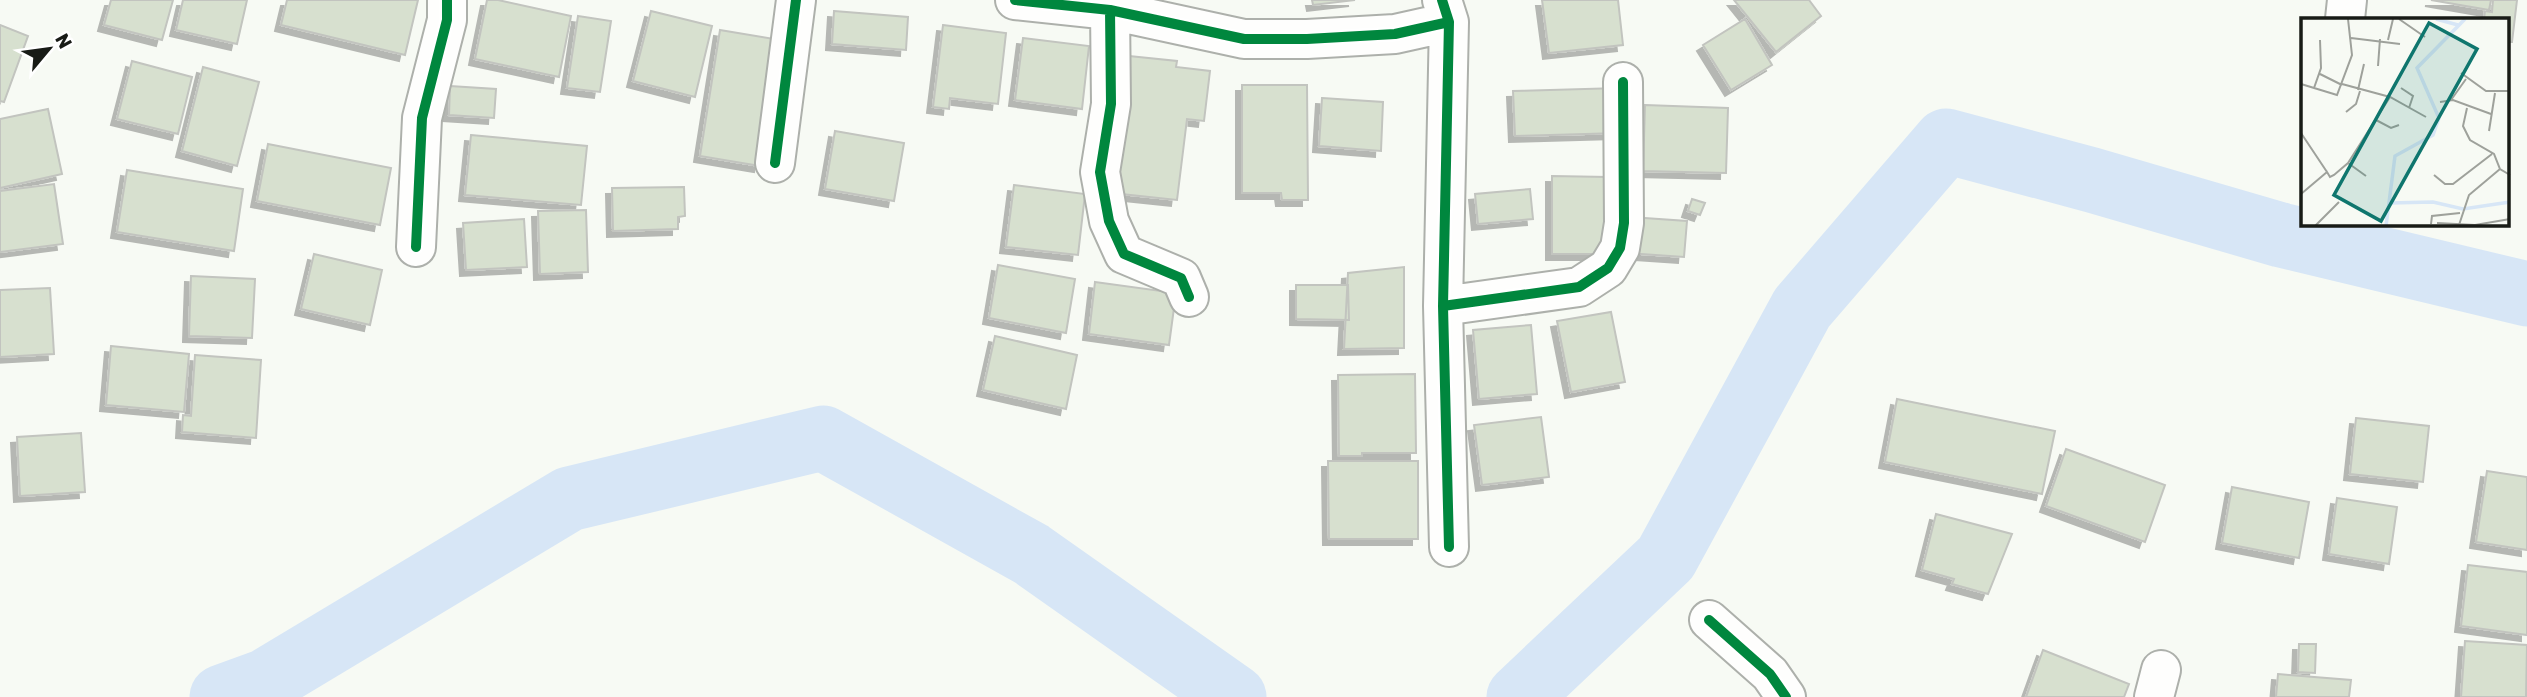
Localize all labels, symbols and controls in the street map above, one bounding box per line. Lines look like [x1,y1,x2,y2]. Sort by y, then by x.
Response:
north arrow [14,14,84,84]
inset map [2301,18,2510,226]
text: N [50,29,77,53]

